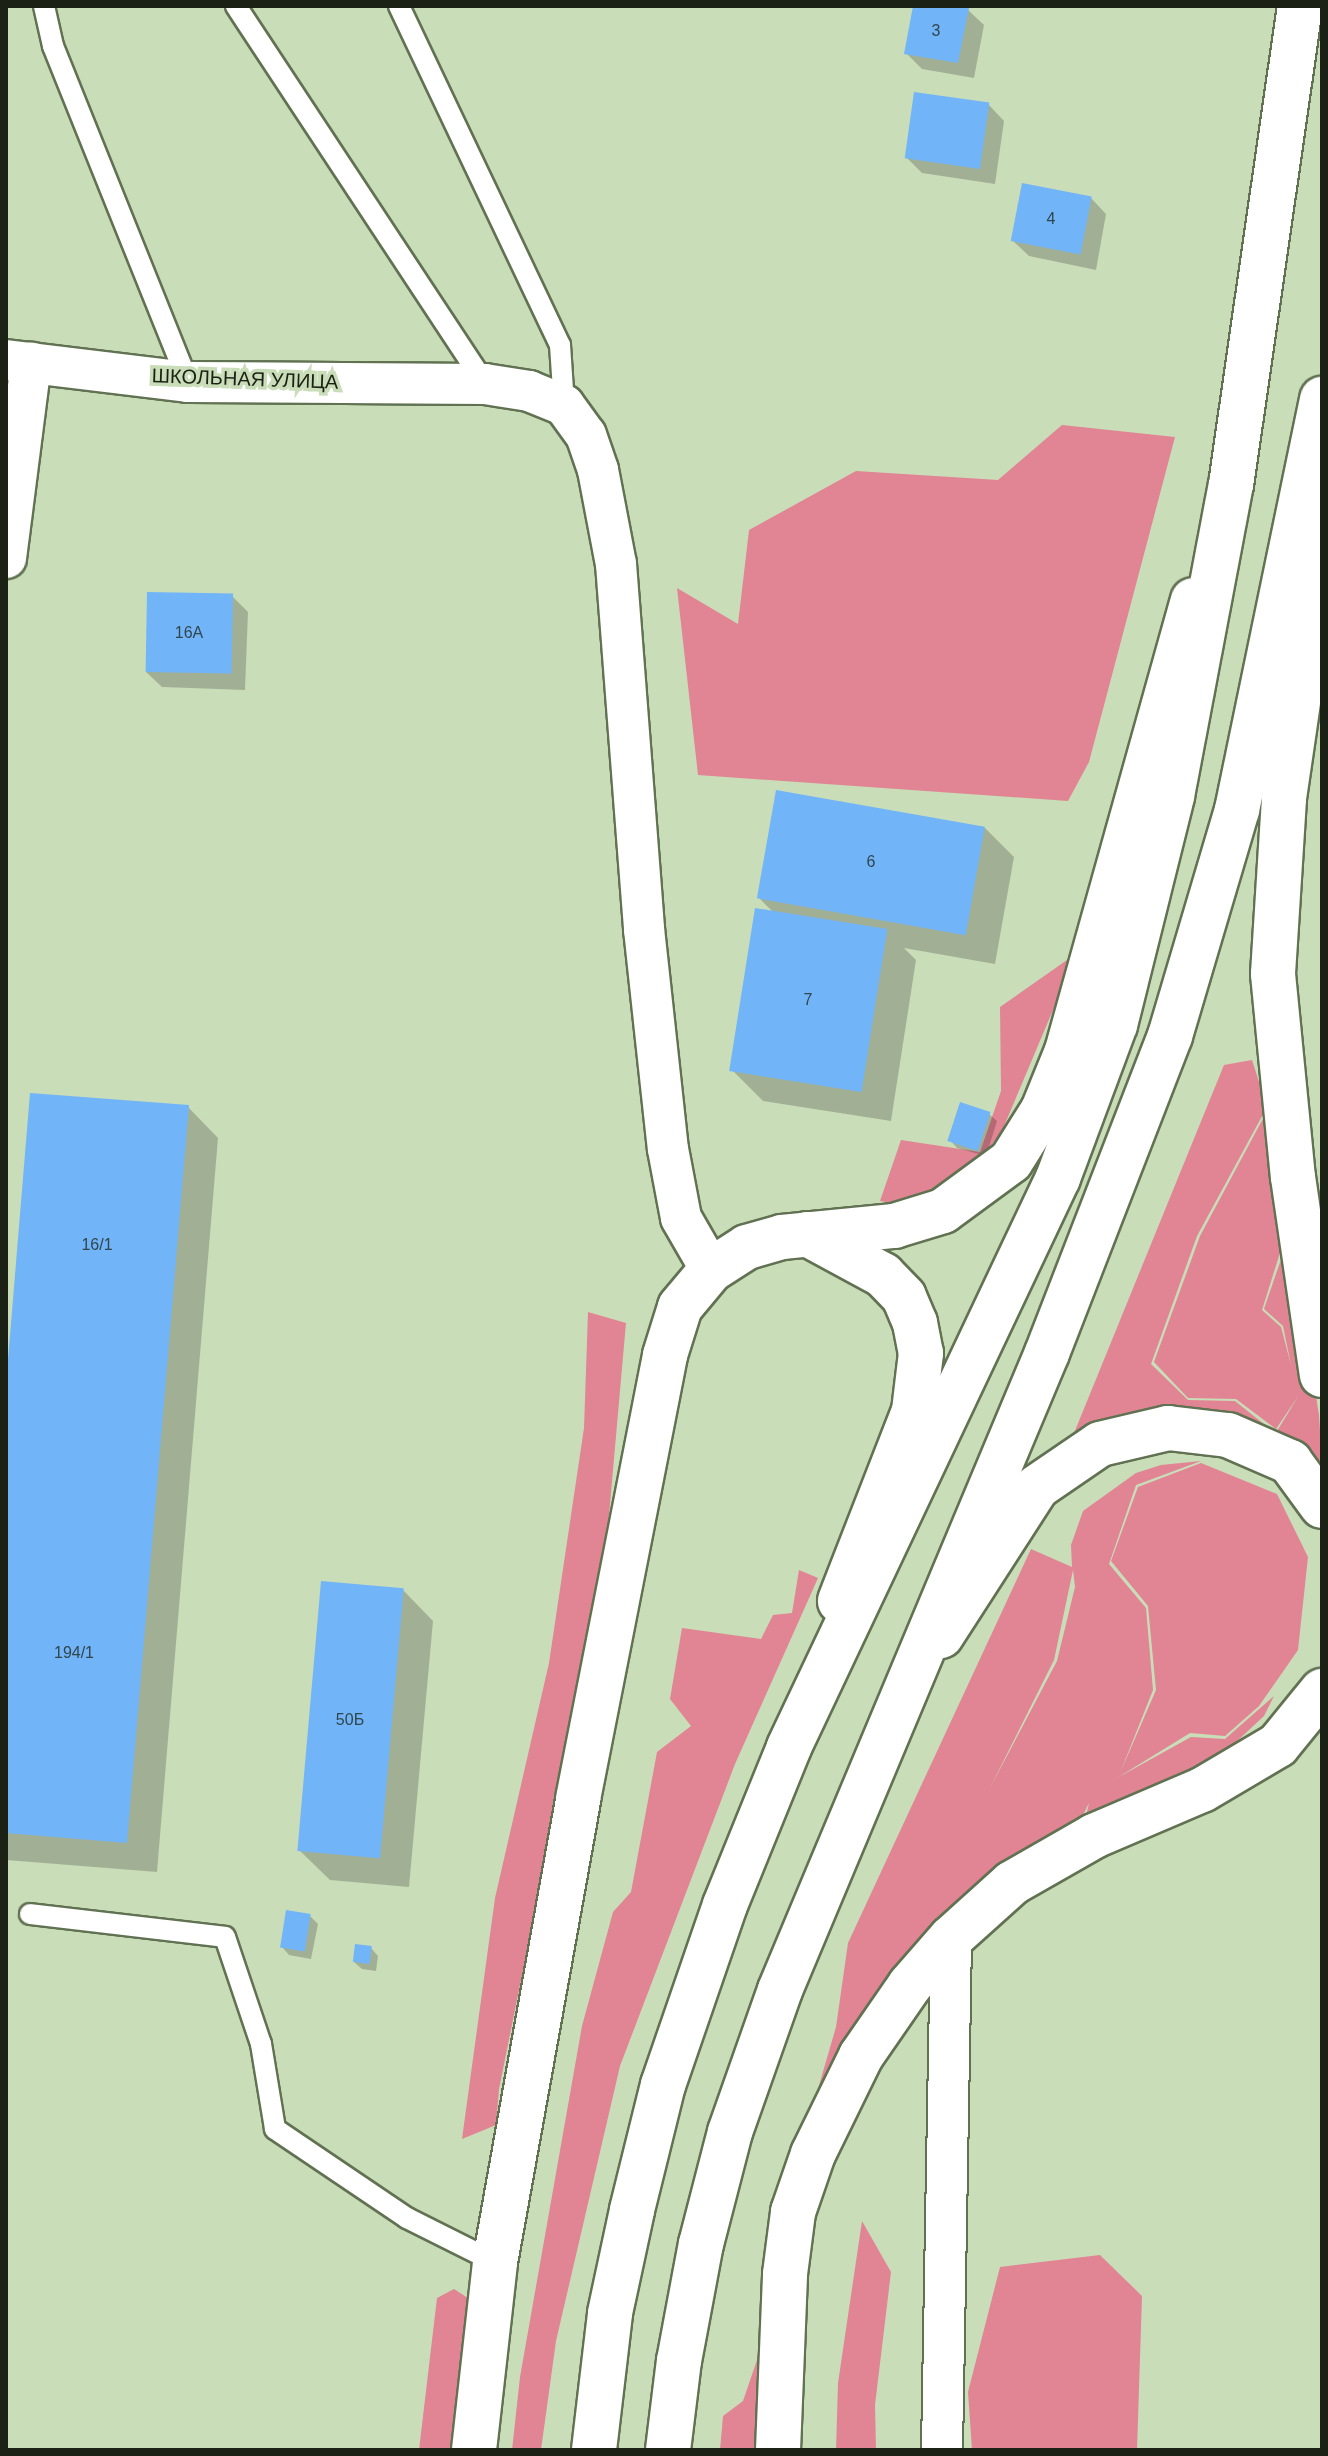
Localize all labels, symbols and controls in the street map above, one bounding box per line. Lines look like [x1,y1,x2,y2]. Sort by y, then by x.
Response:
house number: 3 [932,21,940,41]
house number: 4 [1047,209,1055,229]
street label: ШКОЛЬНАЯ УЛИЦА [151,364,339,394]
house number: 16А [175,623,203,643]
house number: 6 [867,852,875,872]
house number: 7 [804,990,812,1010]
house number: 16/1 [81,1235,113,1255]
house number: 194/1 [54,1643,94,1663]
house number: 50Б [336,1710,364,1730]

